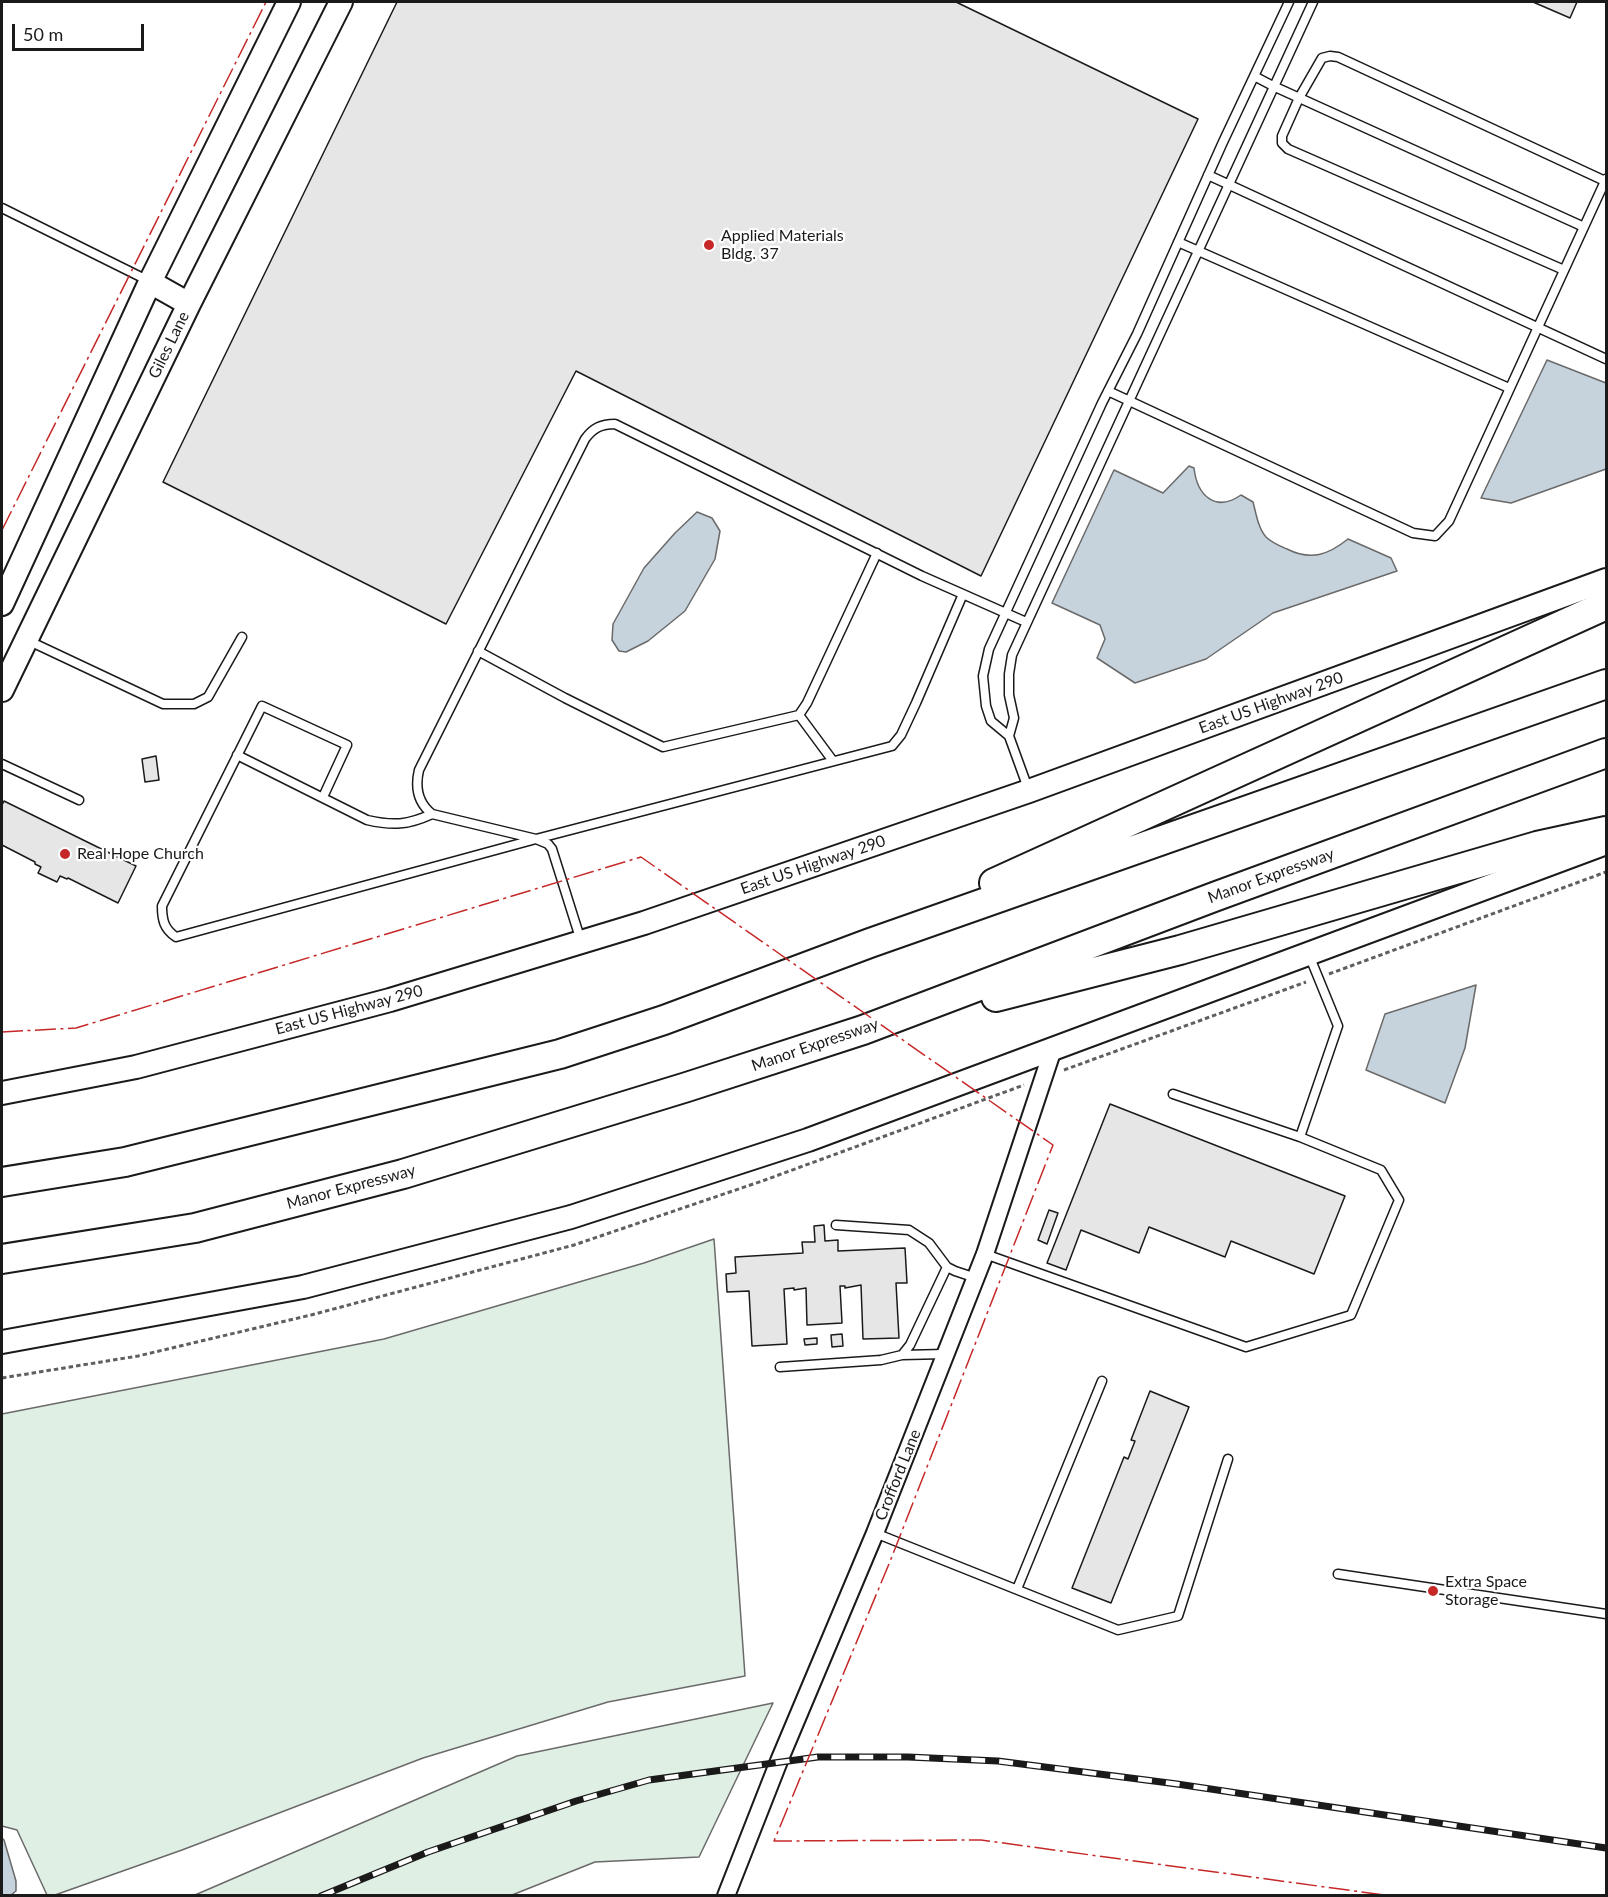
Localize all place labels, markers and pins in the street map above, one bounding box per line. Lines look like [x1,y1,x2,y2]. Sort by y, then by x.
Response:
place label: Applied Materials Bldg. 37 [721,226,844,264]
marker: Applied Materials Bldg. 37 [702,238,716,252]
place label: Real Hope Church [77,844,204,864]
marker: Real Hope Church [58,847,72,861]
place label: Extra Space Storage [1445,1572,1527,1610]
marker: Extra Space Storage [1426,1584,1440,1598]

